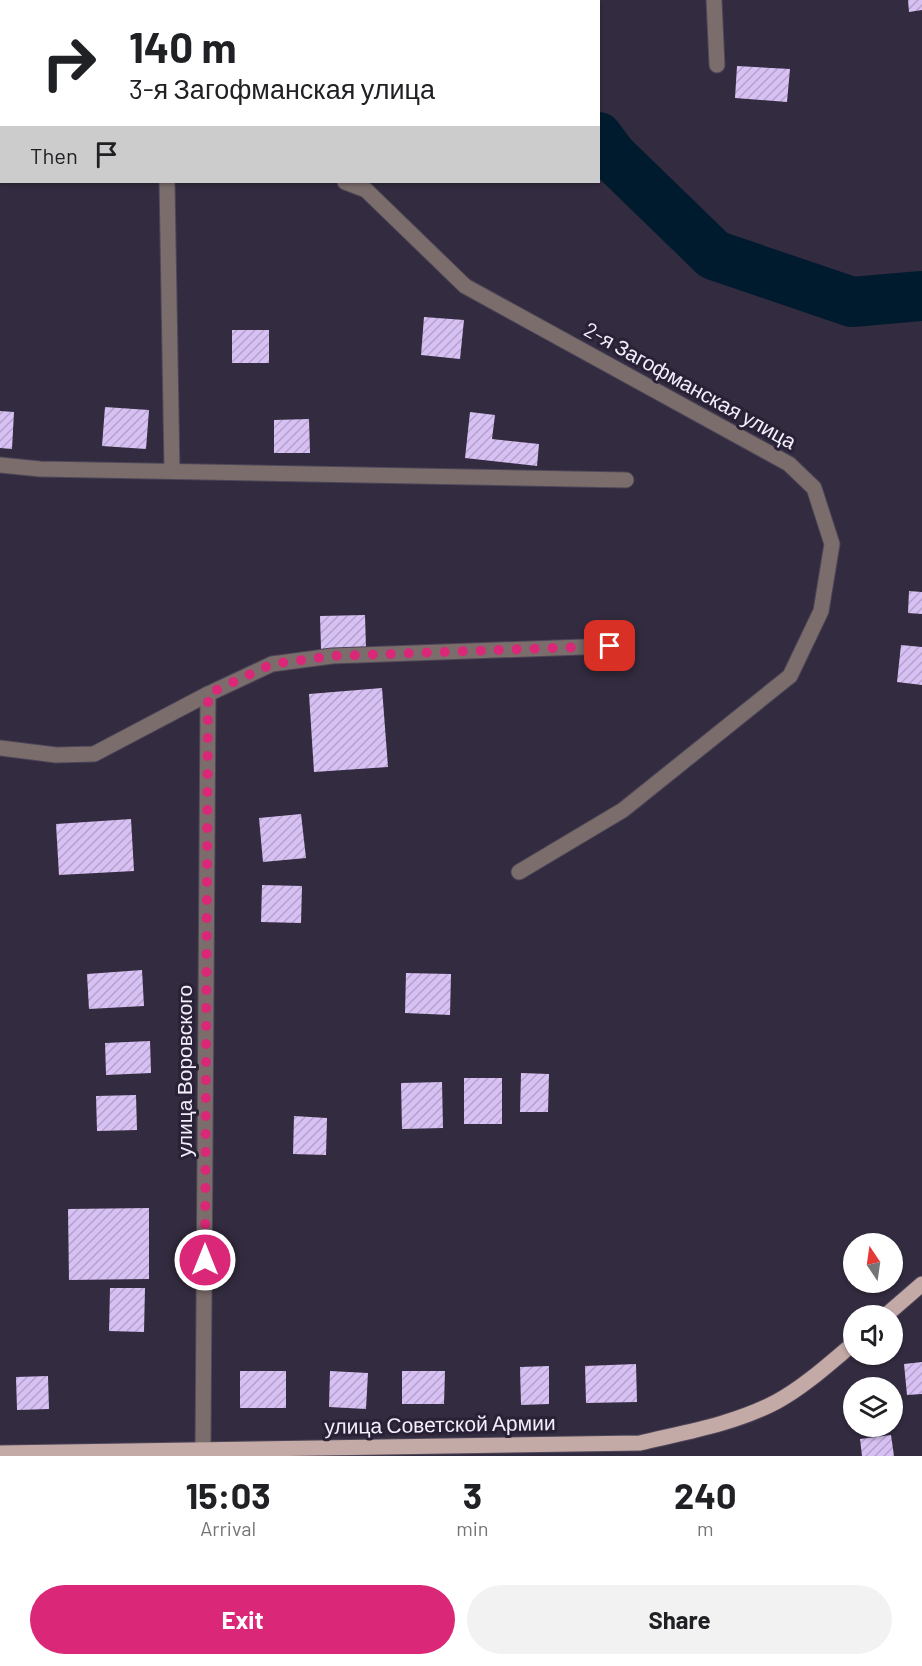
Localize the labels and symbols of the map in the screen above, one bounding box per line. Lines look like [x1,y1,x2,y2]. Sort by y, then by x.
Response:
street label: 2-я Загофманская улица [580,316,801,454]
pin [584,620,635,671]
street label: улица Воровского [171,985,196,1157]
position arrow [173,1228,237,1292]
north arrow [843,1233,903,1293]
street label: улица Советской Армии [324,1409,556,1438]

